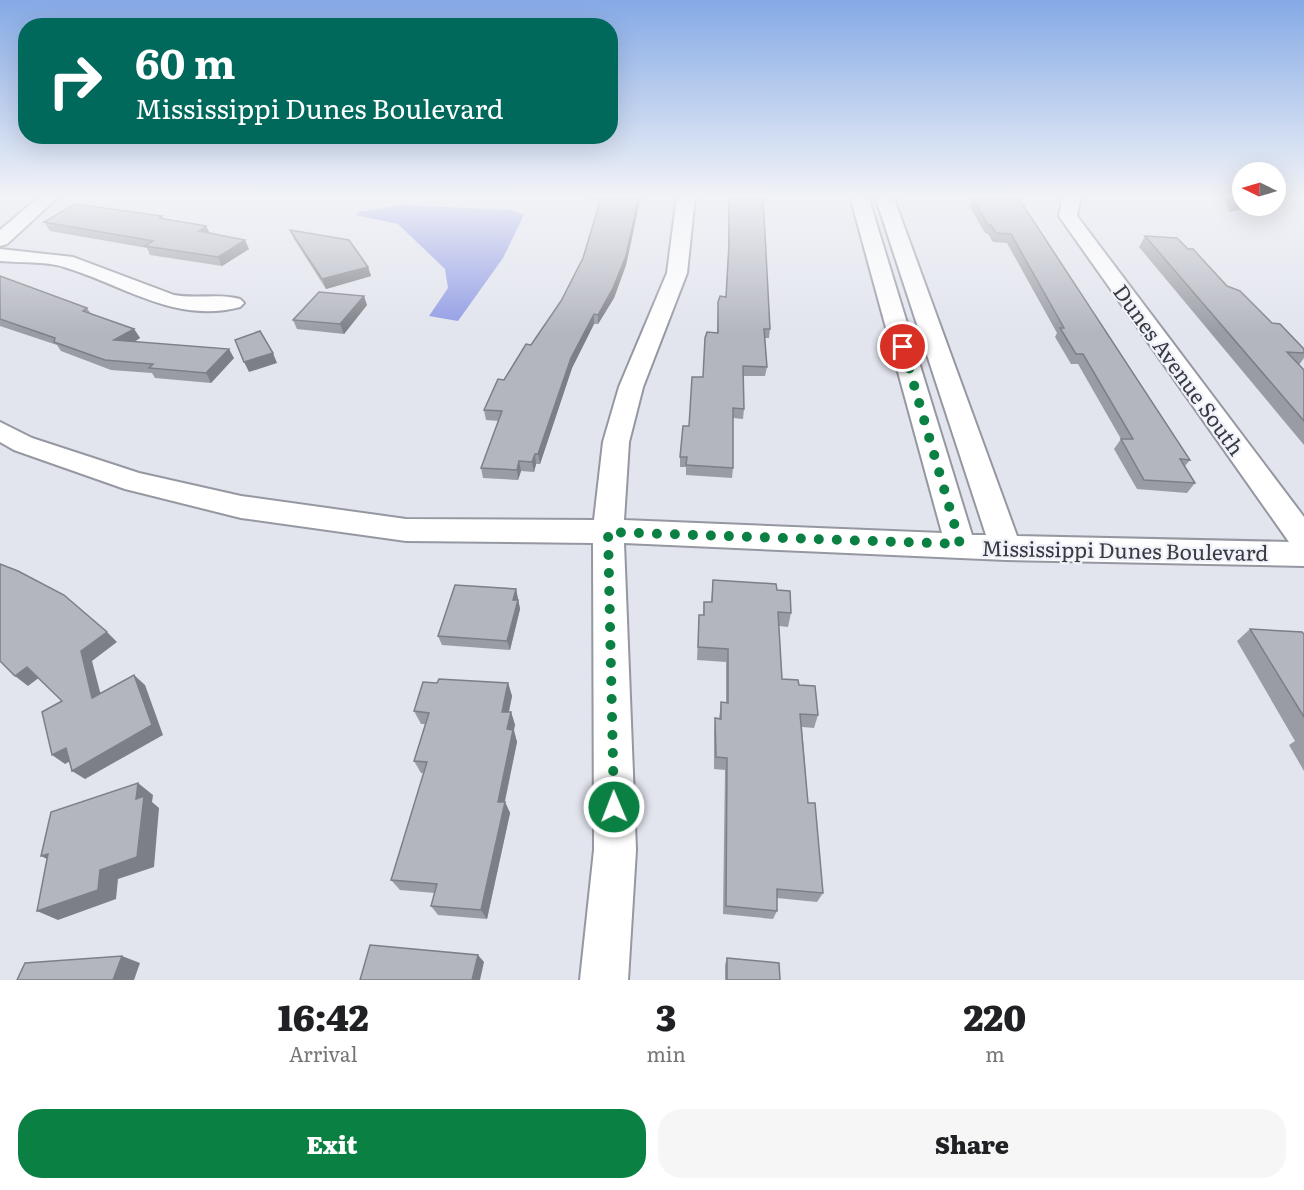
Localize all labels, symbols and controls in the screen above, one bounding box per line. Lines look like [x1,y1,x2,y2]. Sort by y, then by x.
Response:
text: 60 m [135,30,236,92]
icon: right [36,42,114,120]
text: Mississippi Dunes Boulevard [135,87,504,127]
north arrow [1232,162,1286,216]
map controls [1232,162,1286,216]
street label: Dunes Avenue South [1107,277,1253,461]
pin [877,321,928,372]
icon: arrive [886,330,919,363]
street label: Mississippi Dunes Boulevard [981,531,1269,567]
position arrow [582,775,646,839]
text: 16:42 [278,989,369,1042]
text: 3 [656,989,676,1042]
text: 220 [963,989,1026,1042]
text: Arrival [289,1038,357,1068]
text: min [646,1038,686,1068]
text: m [985,1038,1005,1068]
button: Exit [18,1109,646,1178]
button: Share [658,1109,1286,1178]

